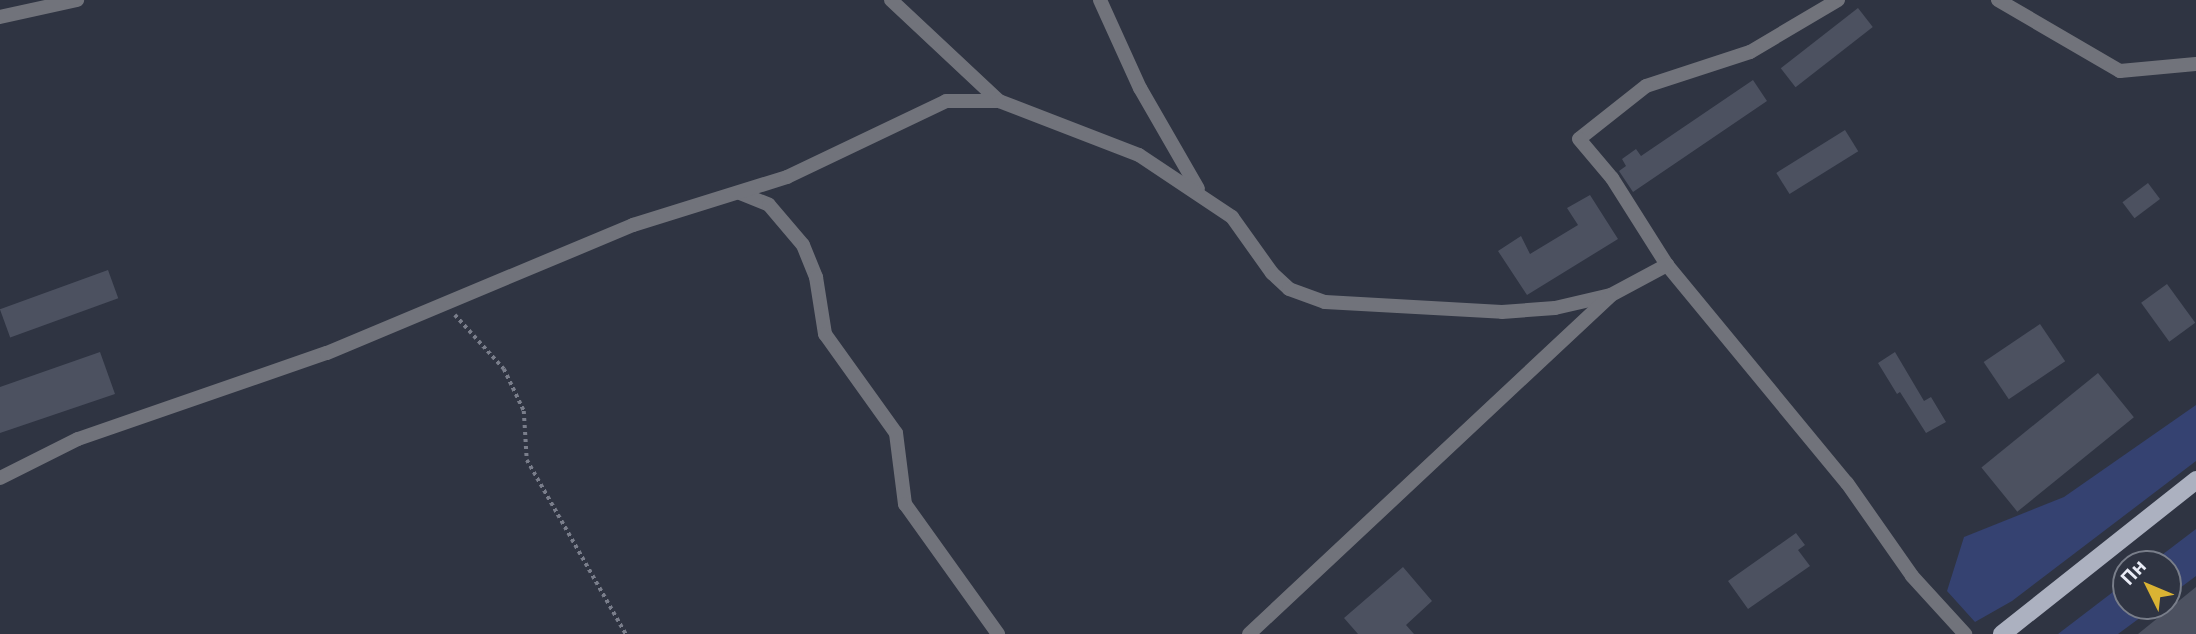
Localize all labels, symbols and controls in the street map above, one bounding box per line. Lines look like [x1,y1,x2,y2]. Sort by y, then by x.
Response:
north arrow [2112,550,2182,620]
text: Пн [2114,553,2152,591]

